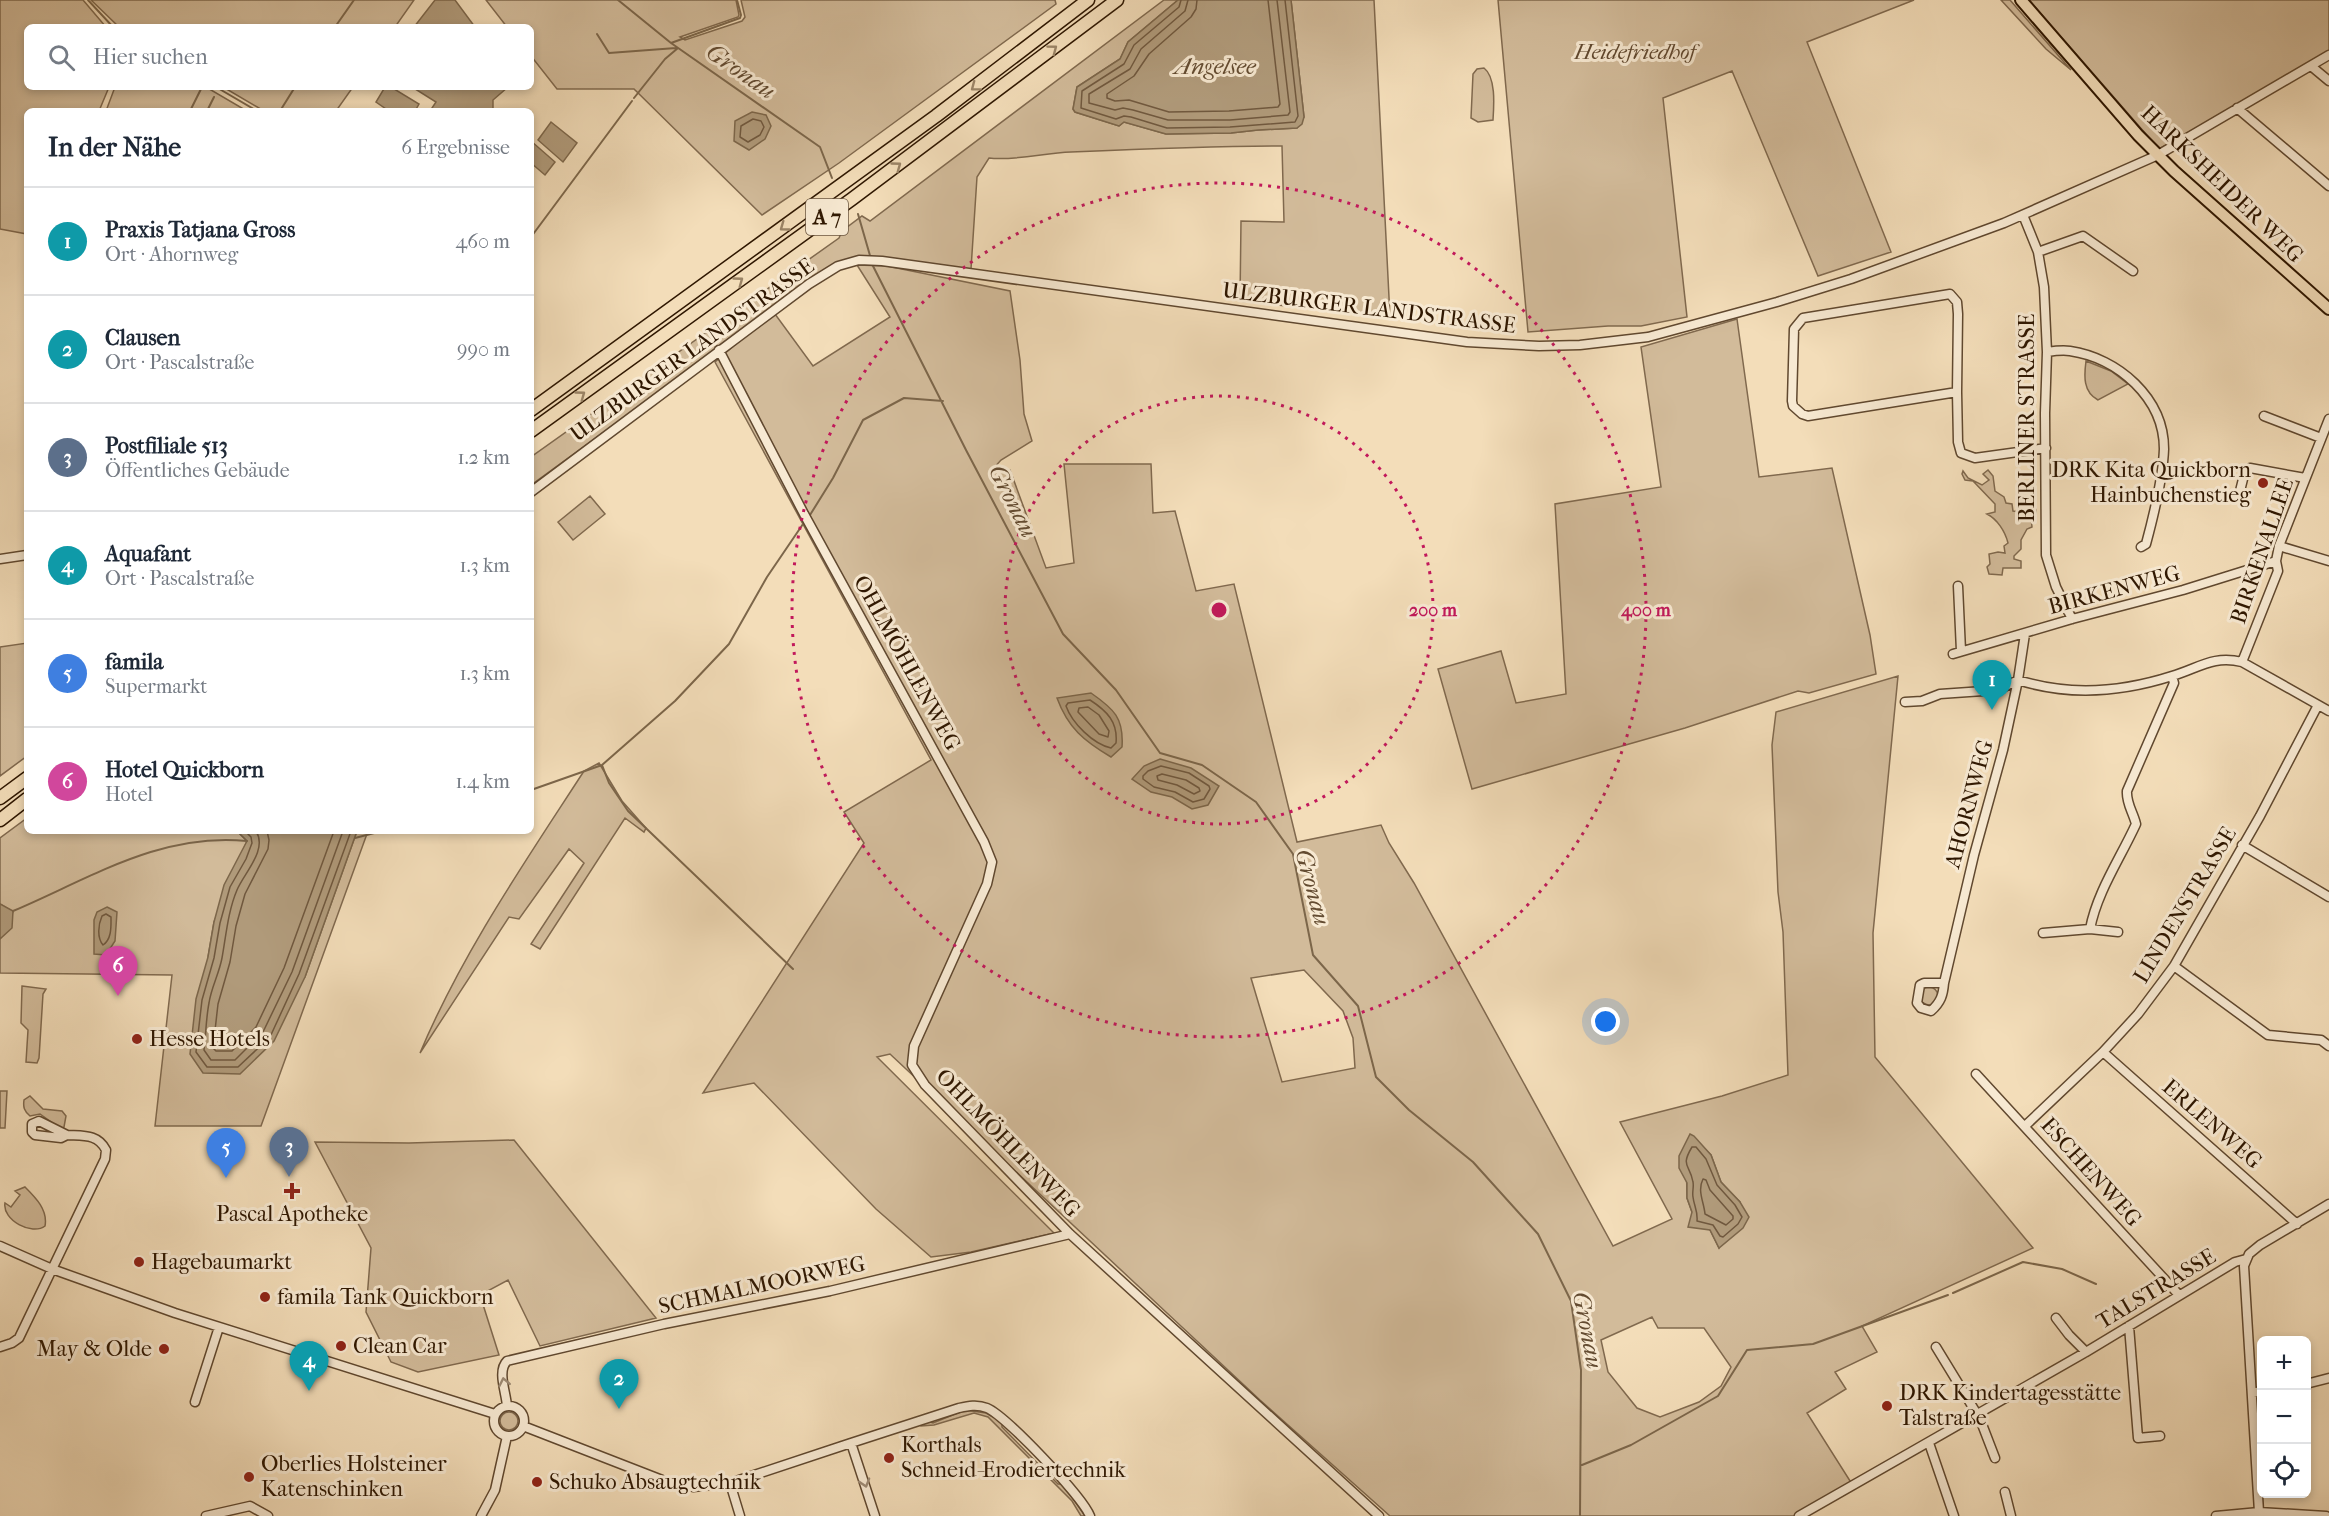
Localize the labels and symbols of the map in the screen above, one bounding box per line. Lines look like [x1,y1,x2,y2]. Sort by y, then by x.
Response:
water label: Gronau [701,37,781,105]
park label: Heidefriedhof [1573,39,1700,65]
one-way arrow [1046,45,1057,56]
water label: Angelsee [1171,52,1257,80]
one-way arrow [971,79,982,90]
street label: HARKSHEIDER WEG [2135,100,2309,268]
one-way arrow [890,162,901,173]
road number: A 7 [806,199,848,235]
one-way arrow [780,220,791,231]
street label: ULZBURGER LANDSTRASSE [565,253,819,447]
one-way arrow [733,277,744,288]
street label: ULZBURGER LANDSTRASSE [1221,277,1517,339]
street label: BERLINER STRASSE [2014,314,2040,522]
one-way arrow [575,391,586,402]
place label: DRK Kita Quickborn Hainbuchenstieg [2051,457,2251,508]
water label: Gronau [983,460,1043,542]
street label: BIRKENALLEE [2225,475,2299,627]
marker: DRK Kita Quickborn Hainbuchenstieg [2256,476,2270,490]
street label: BIRKENWEG [2045,560,2183,620]
street label: OHLMÖHLENWEG [848,570,967,755]
centre of rings [1209,600,1229,620]
text: 200 m [1409,600,1458,621]
text: 400 m [1620,600,1672,621]
pin: 1 [1972,660,2012,710]
street label: AHORNWEG [1939,737,1999,872]
street label: LINDENSTRASSE [2128,822,2242,988]
water label: Gronau [1289,846,1337,928]
pin: 6 [98,946,138,996]
your location [1591,1007,1620,1036]
place label: Hesse Hotels [149,1026,270,1052]
marker: Hesse Hotels [130,1032,144,1046]
street label: OHLMÖHLENWEG [931,1063,1086,1223]
street label: ERLENWEG [2157,1074,2267,1174]
street label: ESCHENWEG [2035,1112,2147,1232]
pin: 5 [206,1128,246,1178]
pin: 3 [270,1128,308,1177]
marker: Pascal Apotheke [285,1184,299,1198]
place label: Pascal Apotheke [216,1201,368,1227]
street label: TALSTRASSE [2092,1243,2220,1335]
place label: Hagebaumarkt [151,1249,292,1275]
street label: SCHMALMOORWEG [656,1250,868,1320]
marker: Hagebaumarkt [132,1255,146,1269]
place label: famila Tank Quickborn [277,1284,494,1310]
water label: Gronau [1567,1289,1609,1371]
marker: famila Tank Quickborn [258,1290,272,1304]
place label: Clean Car [353,1333,447,1359]
place label: May & Olde [37,1336,152,1362]
marker: Clean Car [334,1339,348,1353]
marker: May & Olde [157,1342,171,1356]
pin: 4 [290,1342,328,1391]
pin: 2 [600,1360,638,1409]
one-way arrow [498,1378,511,1388]
place label: DRK Kindertagesstätte Talstraße [1899,1380,2121,1431]
marker: DRK Kindertagesstätte Talstraße [1880,1399,1894,1413]
place label: Korthals Schneid-Erodiertechnik [901,1432,1126,1483]
place label: Oberlies Holsteiner Katenschinken [261,1451,447,1502]
marker: Korthals Schneid-Erodiertechnik [882,1451,896,1465]
place label: Schuko Absaugtechnik [549,1469,762,1495]
marker: Oberlies Holsteiner Katenschinken [242,1470,256,1484]
marker: Schuko Absaugtechnik [530,1475,544,1489]
one-way arrow [858,1477,870,1488]

